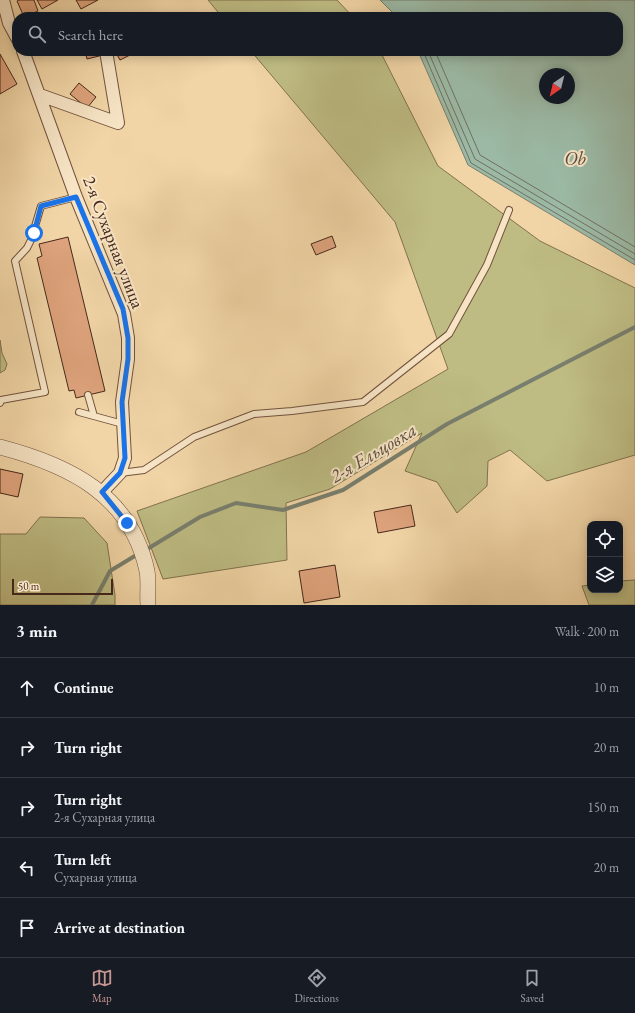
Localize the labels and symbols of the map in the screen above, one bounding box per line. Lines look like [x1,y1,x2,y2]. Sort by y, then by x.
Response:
north arrow [539,68,575,104]
water label: Ob [564,146,586,171]
street label: 2-я Сухарная улица [78,172,150,312]
route start [25,224,43,242]
water label: 2-я Ельцовка [325,417,421,489]
route end [118,514,136,532]
scale bar [12,577,113,596]

